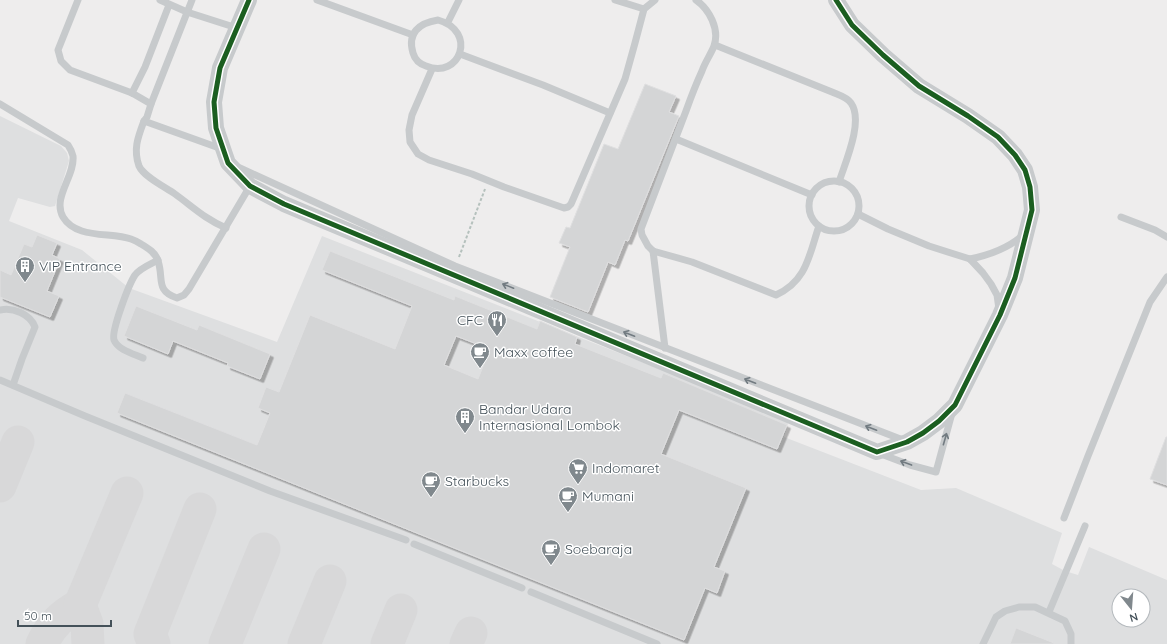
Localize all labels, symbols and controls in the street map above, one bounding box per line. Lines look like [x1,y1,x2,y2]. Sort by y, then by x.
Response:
building icon: VIP Entrance [14,255,36,283]
place label: VIP Entrance [39,257,122,275]
one-way arrow [502,282,514,290]
restaurant icon: CFC [486,309,508,337]
place label: CFC [457,311,483,329]
one-way arrow [623,329,635,337]
cafe icon: Maxx coffee [469,341,491,369]
place label: Maxx coffee [494,343,573,361]
one-way arrow [744,376,756,384]
place label: Bandar Udara Internasional Lombok [479,400,620,434]
building icon: Bandar Udara Internasional Lombok [454,406,476,434]
one-way arrow [865,423,877,431]
one-way arrow [942,432,949,445]
supermarket icon: Indomaret [567,457,589,485]
place label: Indomaret [592,459,660,477]
one-way arrow [900,459,912,467]
cafe icon: Starbucks [420,470,442,498]
place label: Starbucks [445,472,509,490]
cafe icon: Mumani [557,485,579,513]
place label: Mumani [582,487,634,505]
cafe icon: Soebaraja [540,538,562,566]
place label: Soebaraja [565,540,632,558]
north arrow [1111,588,1151,628]
scale bar [18,602,111,628]
text: 50 m [24,608,52,623]
text: N [1128,610,1140,625]

